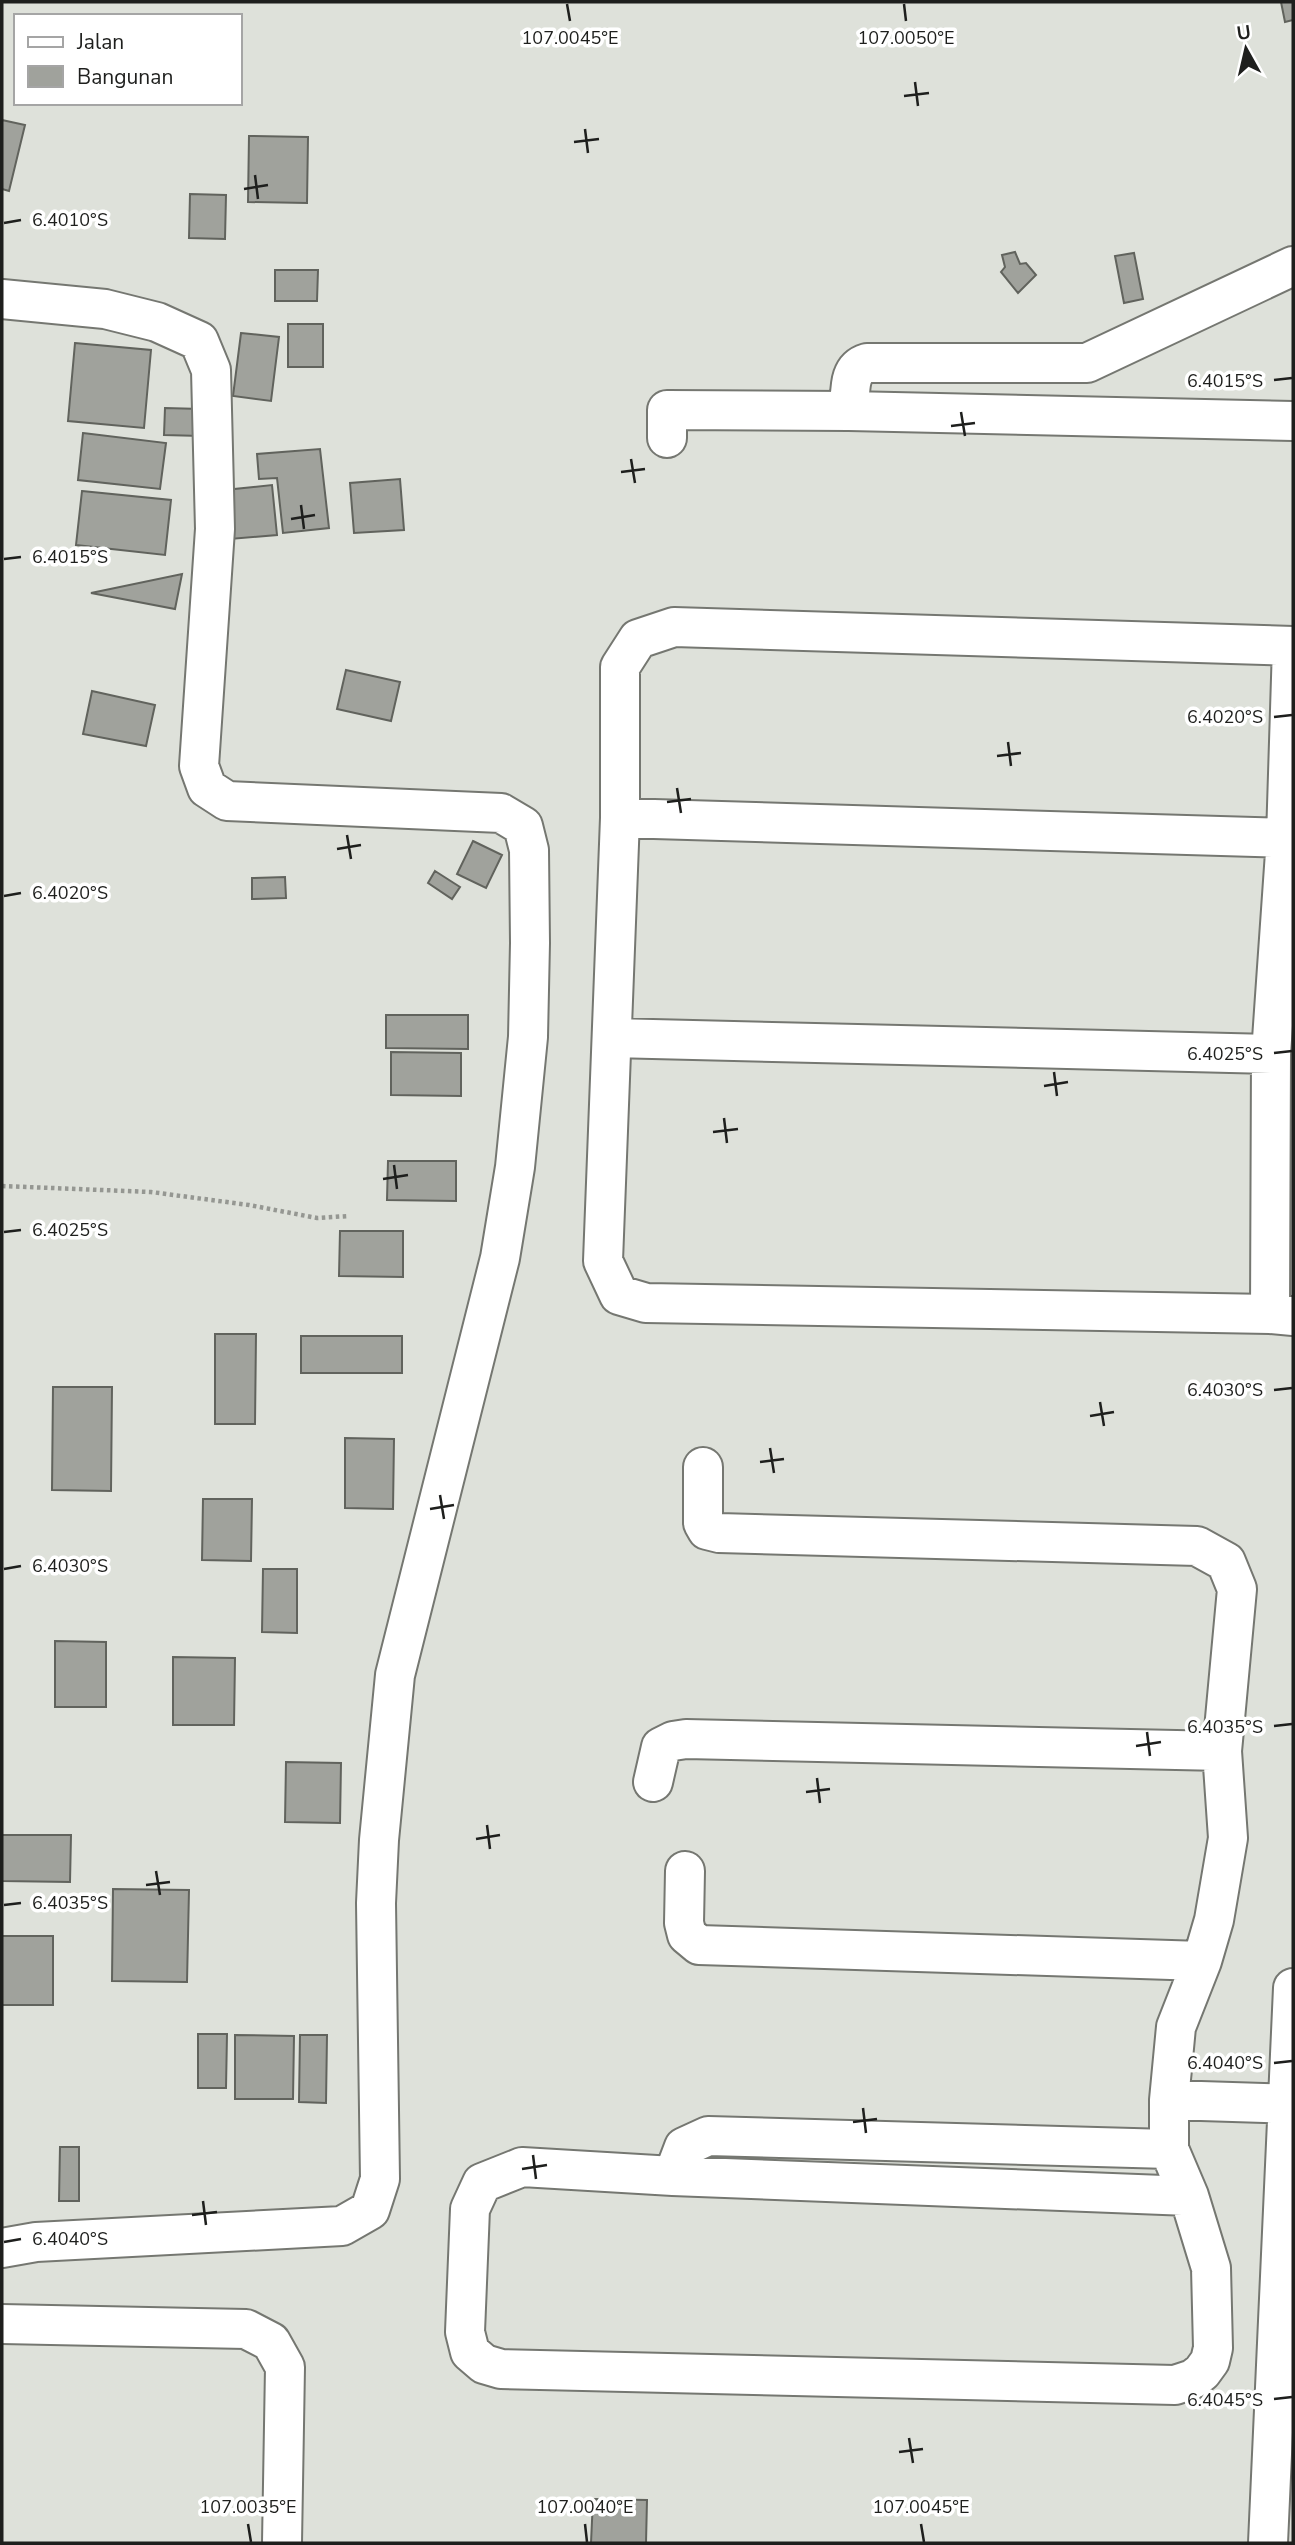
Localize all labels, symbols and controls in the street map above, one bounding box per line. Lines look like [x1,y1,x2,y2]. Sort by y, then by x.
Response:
legend [14,14,242,105]
north arrow [1211,14,1281,84]
text: U [1235,19,1253,47]
text: 107.0045°E [522,26,618,50]
text: 107.0050°E [858,26,954,50]
text: Jalan [76,28,124,56]
text: Bangunan [77,63,173,91]
text: 6.4010°S [32,208,108,232]
text: 6.4015°S [1187,369,1263,393]
text: 6.4015°S [32,545,108,569]
text: 6.4020°S [1187,705,1263,729]
text: 6.4020°S [32,881,108,905]
text: 6.4025°S [1187,1042,1263,1066]
text: 6.4025°S [32,1218,108,1242]
text: 6.4030°S [1187,1378,1263,1402]
text: 6.4030°S [32,1554,108,1578]
text: 6.4035°S [1187,1715,1263,1739]
text: 6.4035°S [32,1891,108,1915]
text: 6.4040°S [1187,2051,1263,2075]
text: 6.4040°S [32,2227,108,2251]
text: 6.4045°S [1187,2388,1263,2412]
text: 107.0035°E [200,2495,296,2519]
text: 107.0040°E [537,2495,633,2519]
text: 107.0045°E [873,2495,969,2519]

